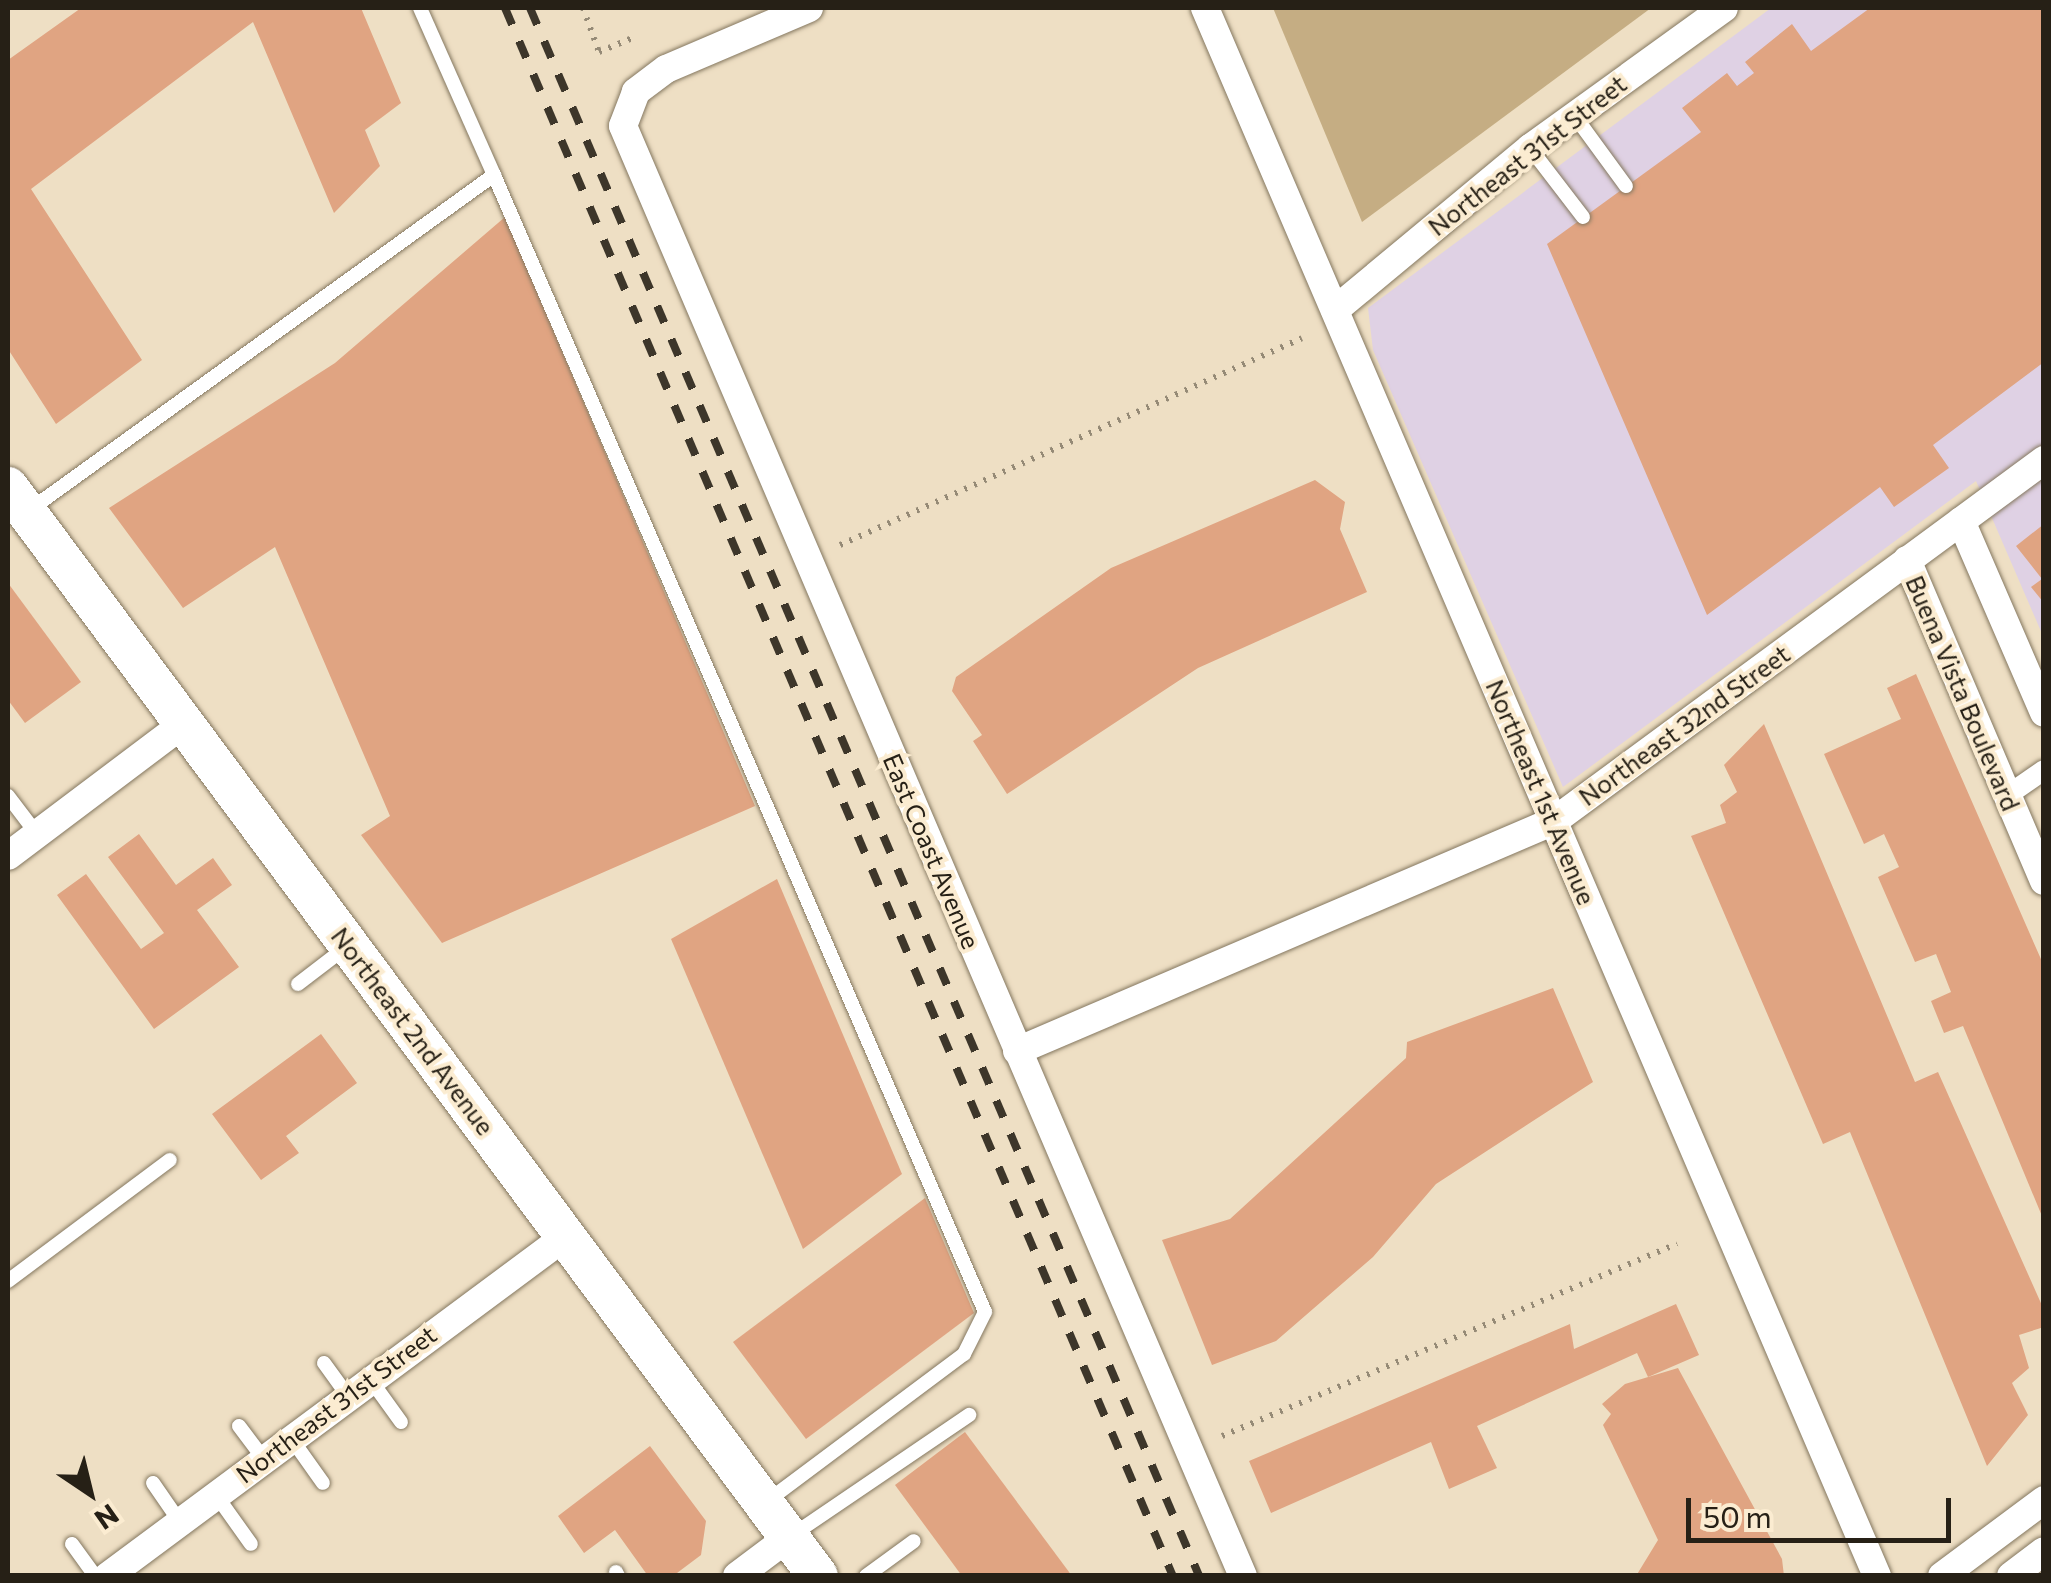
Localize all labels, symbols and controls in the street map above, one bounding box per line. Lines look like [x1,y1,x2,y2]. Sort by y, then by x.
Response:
street label: Northeast 31st Street [1422,68,1632,242]
street label: Buena Vista Boulevard [1900,571,2026,815]
street label: Northeast 32nd Street [1573,638,1795,812]
street label: Northeast 1st Avenue [1480,675,1602,909]
street label: East Coast Avenue [877,749,987,953]
street label: Northeast 2nd Avenue [325,921,501,1141]
street label: Northeast 31st Street [230,1319,442,1489]
north arrow [40,1443,140,1543]
scale bar [1691,1478,1956,1540]
text: 50 m [1703,1497,1772,1534]
text: N [89,1498,126,1538]

